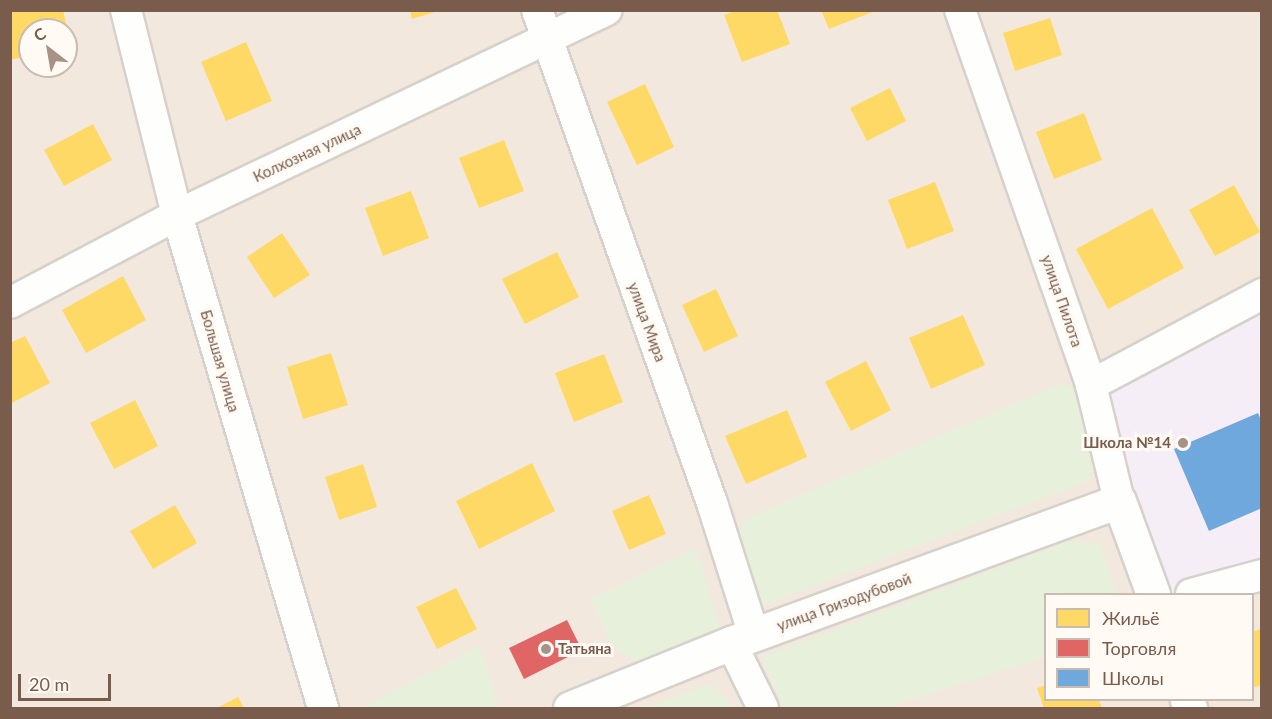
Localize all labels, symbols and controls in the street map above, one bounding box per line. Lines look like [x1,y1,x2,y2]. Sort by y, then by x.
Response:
north arrow [18,18,78,78]
text: С [30,23,49,45]
street label: Колхозная улица [250,120,364,186]
street label: улица Пилота [1038,253,1086,349]
street label: улица Мира [624,280,670,364]
street label: Большая улица [197,308,243,414]
place label: Школа №14 [1083,434,1171,452]
marker: Школа №14 [1176,436,1190,450]
street label: улица Гризодубовой [774,569,914,635]
legend [1044,593,1254,701]
text: Жильё [1102,607,1160,629]
text: Торговля [1102,637,1176,659]
place label: Татьяна [558,640,611,658]
marker: Татьяна [539,642,553,656]
scale bar [21,662,114,700]
text: Школы [1102,667,1164,689]
text: 20 m [29,673,69,695]

